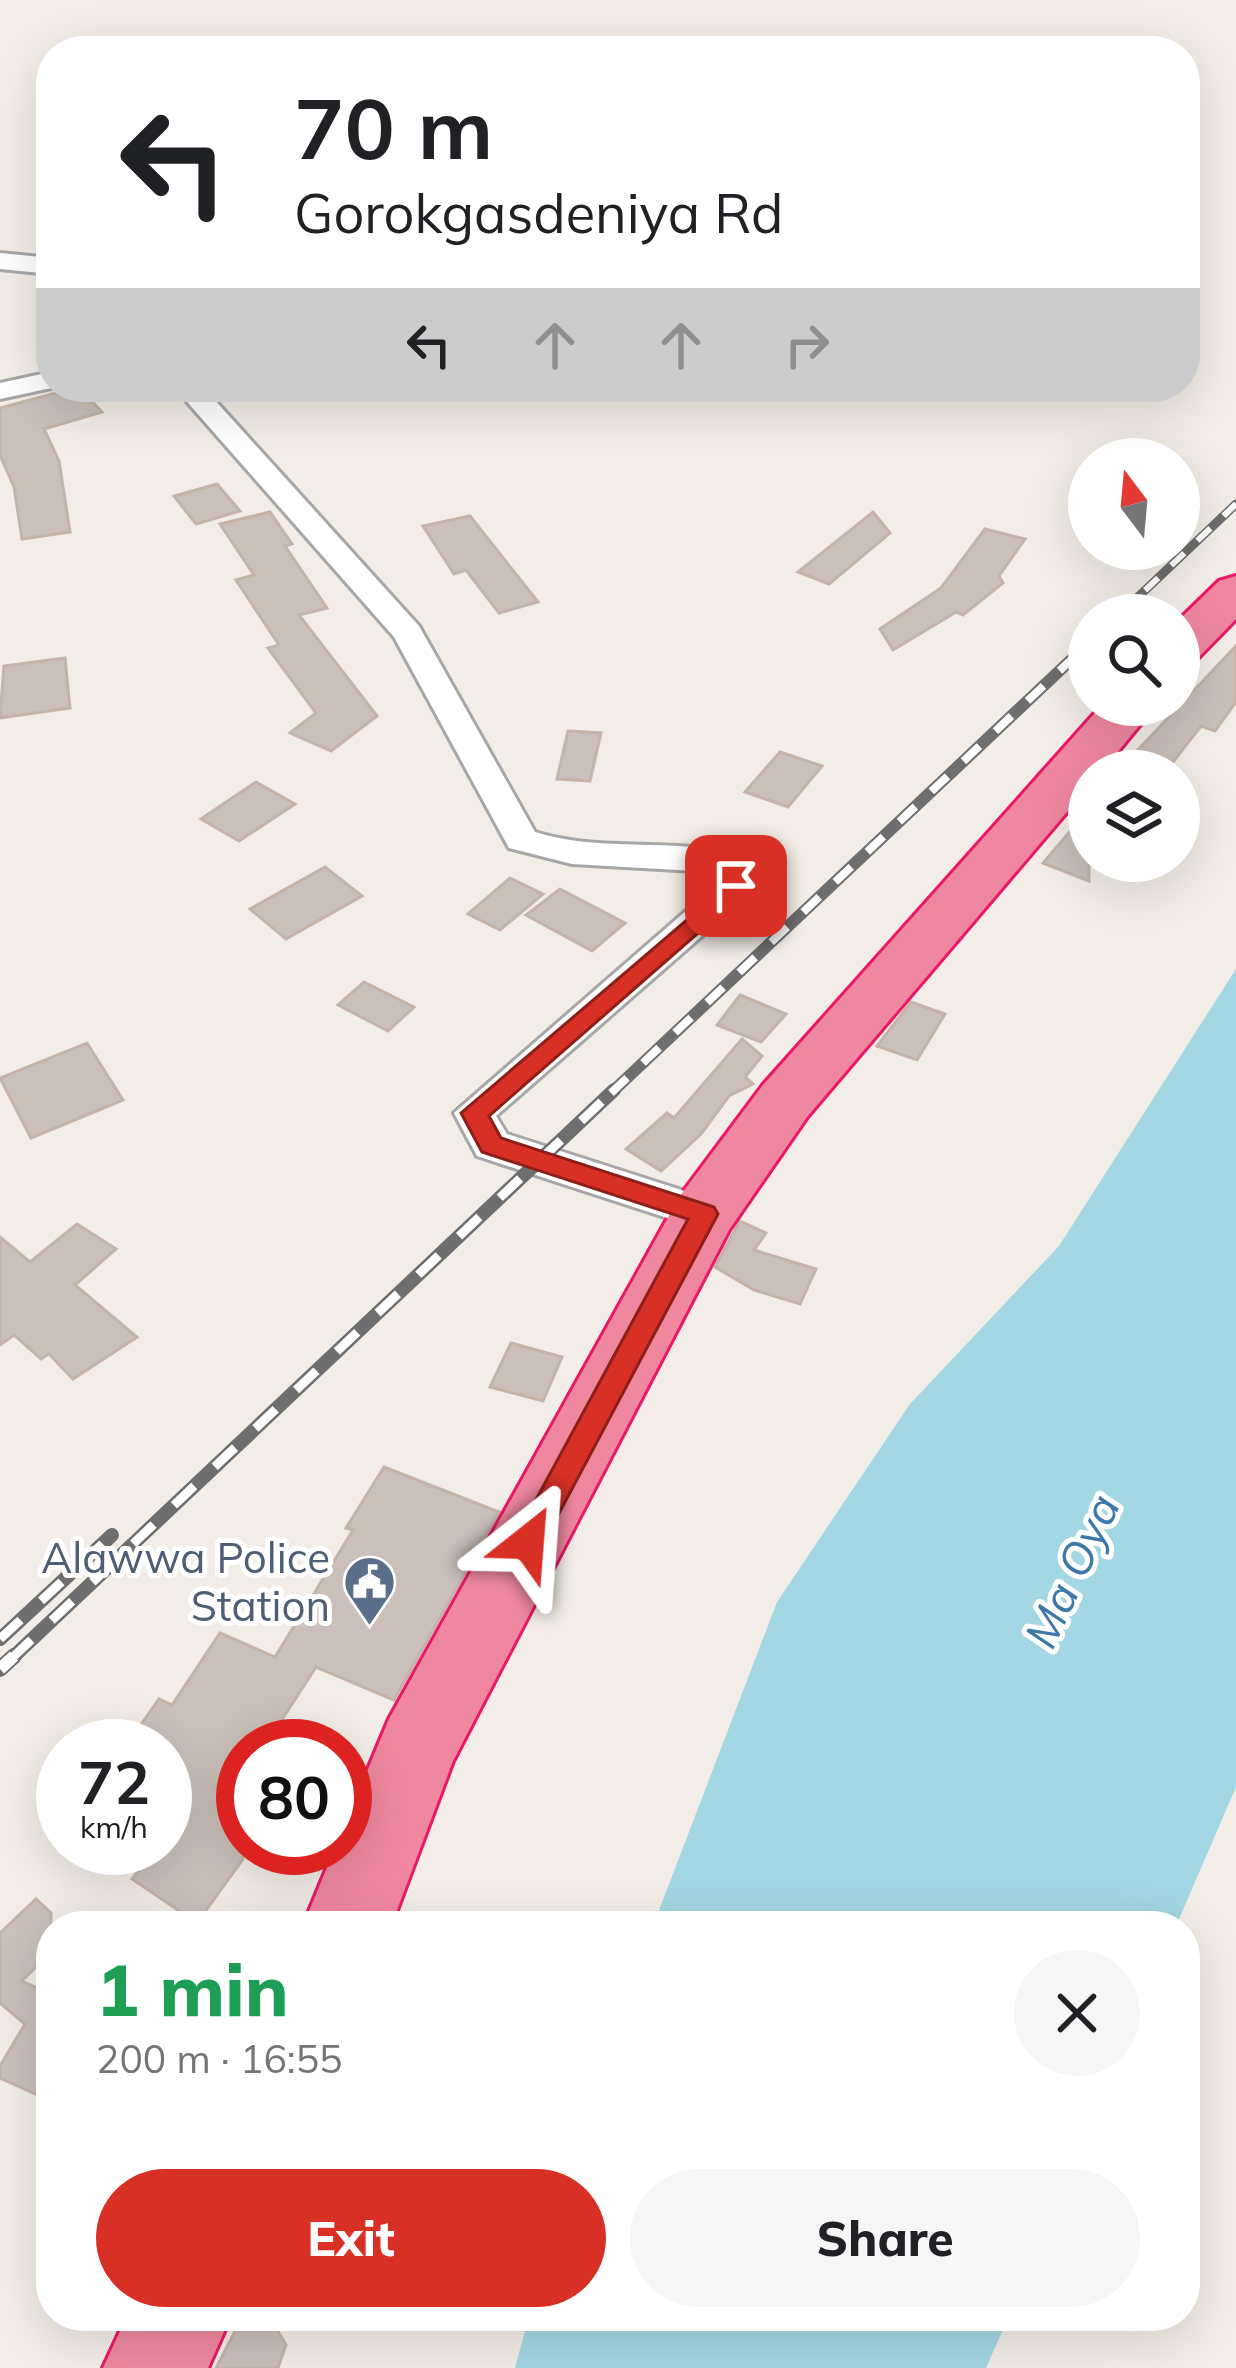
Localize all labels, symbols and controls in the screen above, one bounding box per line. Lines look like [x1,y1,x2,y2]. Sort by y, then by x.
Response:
text: 70 m [294,75,493,180]
icon: left [96,84,252,240]
text: Gorokgasdeniya Rd [294,179,783,247]
icon: left [396,312,462,378]
icon: ahead [522,312,588,378]
icon: ahead [648,312,714,378]
icon: right [774,312,840,378]
north arrow [1068,438,1200,570]
map controls [1068,438,1200,882]
button: search [1068,594,1200,726]
button: layers [1068,750,1200,882]
pin [685,835,787,937]
icon: arrive [703,853,769,919]
position arrow [465,1479,591,1605]
water label: Ma Oya [1011,1485,1131,1656]
place label: Alawwa Police Station [41,1531,330,1632]
public building icon: Alawwa Police Station [341,1554,397,1628]
speed limit sign: 80 [216,1719,372,1875]
text: 72 [78,1744,150,1819]
text: km/h [80,1808,148,1846]
text: 1 min [96,1944,289,2034]
button: close [1014,1950,1140,2076]
text: 200 m · 16:55 [96,2034,342,2083]
button: Exit [96,2169,606,2307]
button: Share [630,2169,1140,2307]

